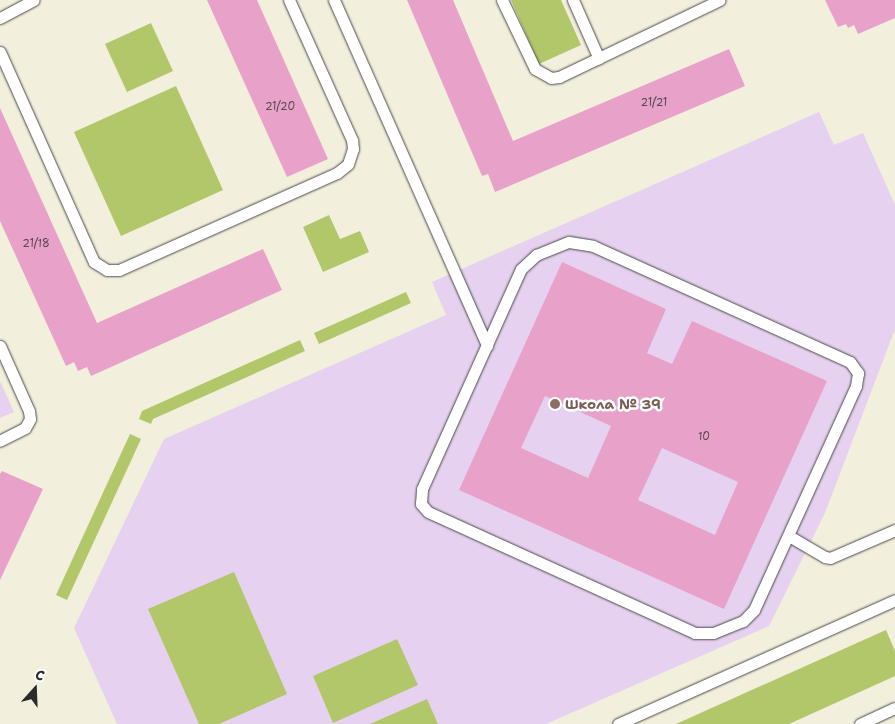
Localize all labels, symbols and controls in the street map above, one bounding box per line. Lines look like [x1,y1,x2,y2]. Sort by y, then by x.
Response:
house number: 21/21 [641,96,667,110]
house number: 21/20 [265,100,295,114]
house number: 21/18 [22,237,50,251]
place label: Школа № 39 [565,396,661,412]
marker: Школа № 39 [549,398,561,410]
house number: 10 [698,430,710,444]
north arrow [10,664,60,714]
text: С [33,665,47,685]

